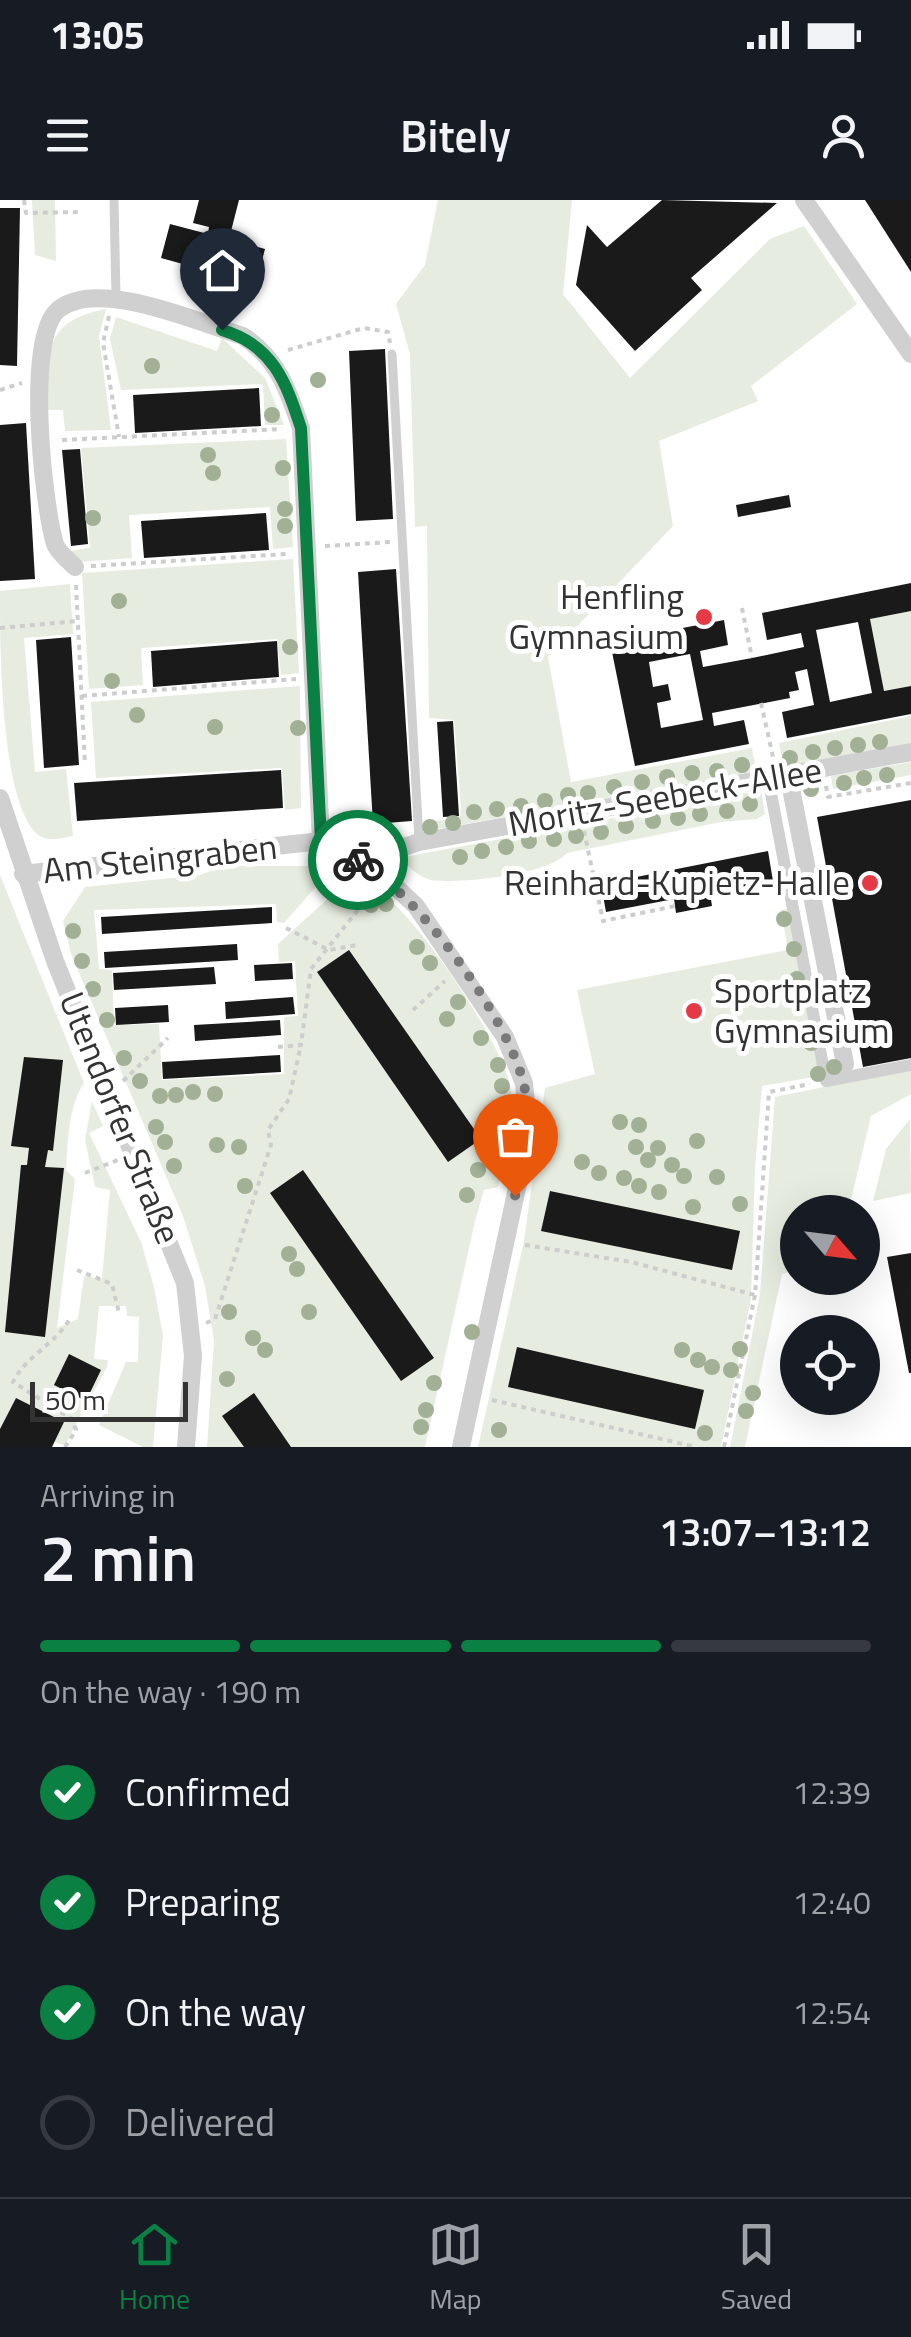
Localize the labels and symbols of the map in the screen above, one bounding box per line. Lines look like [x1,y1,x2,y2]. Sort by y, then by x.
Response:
pin [180,228,265,331]
place label: Henfling Gymnasium [508,569,684,663]
marker: Henfling Gymnasium [693,606,715,628]
street label: Moritz-Seebeck-Allee [504,742,826,850]
courier [308,810,408,910]
street label: Am Steingraben [40,819,280,897]
place label: Reinhard-Kupietz-Halle [504,855,850,909]
marker: Reinhard-Kupietz-Halle [859,872,881,894]
place label: Sportplatz Gymnasium [714,963,890,1057]
street label: Utendorfer Straße [46,983,196,1252]
marker: Sportplatz Gymnasium [683,1000,705,1022]
pin [473,1094,558,1197]
north arrow [780,1195,880,1295]
scale bar [30,1377,188,1422]

